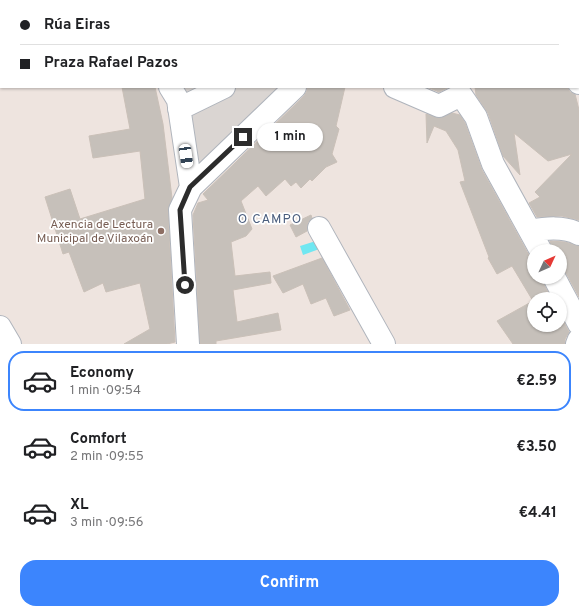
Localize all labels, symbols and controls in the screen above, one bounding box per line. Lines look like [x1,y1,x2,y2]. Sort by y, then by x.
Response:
text: Rúa Eiras [44,16,111,35]
text: Praza Rafael Pazos [44,54,178,73]
callout: 1 min [257,123,323,151]
route end [234,128,252,146]
text: 1 min [274,129,306,145]
car [178,143,194,169]
district label: O CAMPO [238,212,302,228]
place label: Axencia de Lectura Municipal de Vilaxoán [37,217,153,247]
marker: Axencia de Lectura Municipal de Vilaxoán [156,226,166,236]
north arrow [527,244,567,284]
map controls [527,244,567,332]
route start [176,276,194,294]
button: locate [527,292,567,332]
icon: car [22,363,58,399]
text: Economy [70,364,134,383]
text: €2.59 [516,372,557,391]
text: 1 min · 09:54 [70,383,141,399]
icon: car [22,429,58,465]
text: Comfort [70,430,127,449]
text: €3.50 [516,438,557,457]
text: 2 min · 09:55 [70,449,144,465]
icon: car [22,495,58,531]
text: XL [70,496,88,515]
text: €4.41 [519,504,557,523]
text: 3 min · 09:56 [70,515,144,531]
button: Confirm [20,560,559,606]

